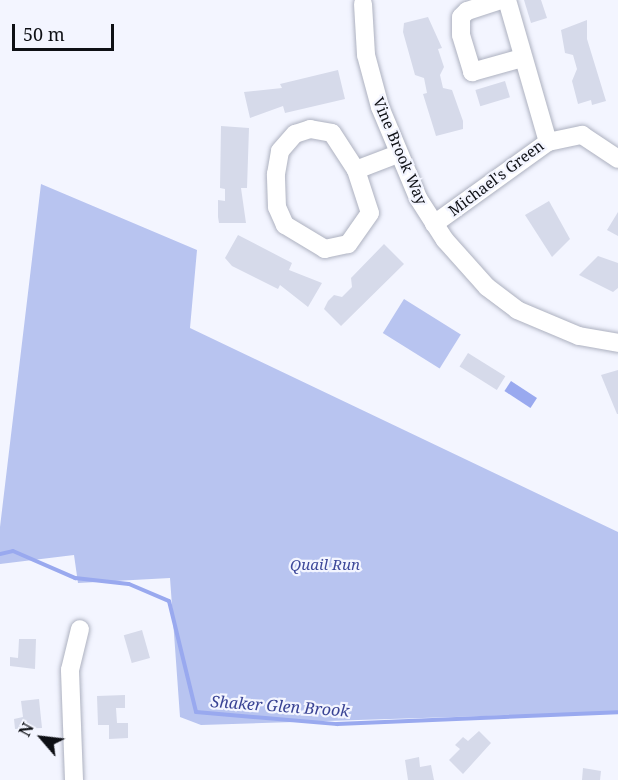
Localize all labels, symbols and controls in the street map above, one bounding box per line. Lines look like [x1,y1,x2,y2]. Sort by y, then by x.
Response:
scale bar [15,12,117,50]
text: 50 m [23,22,65,46]
street label: Vine Brook Way [369,95,431,207]
street label: Michael's Green [445,136,547,220]
park label: Quail Run [290,556,360,574]
water label: Shaker Glen Brook [210,692,350,720]
north arrow [12,708,72,768]
text: N [13,719,39,740]

